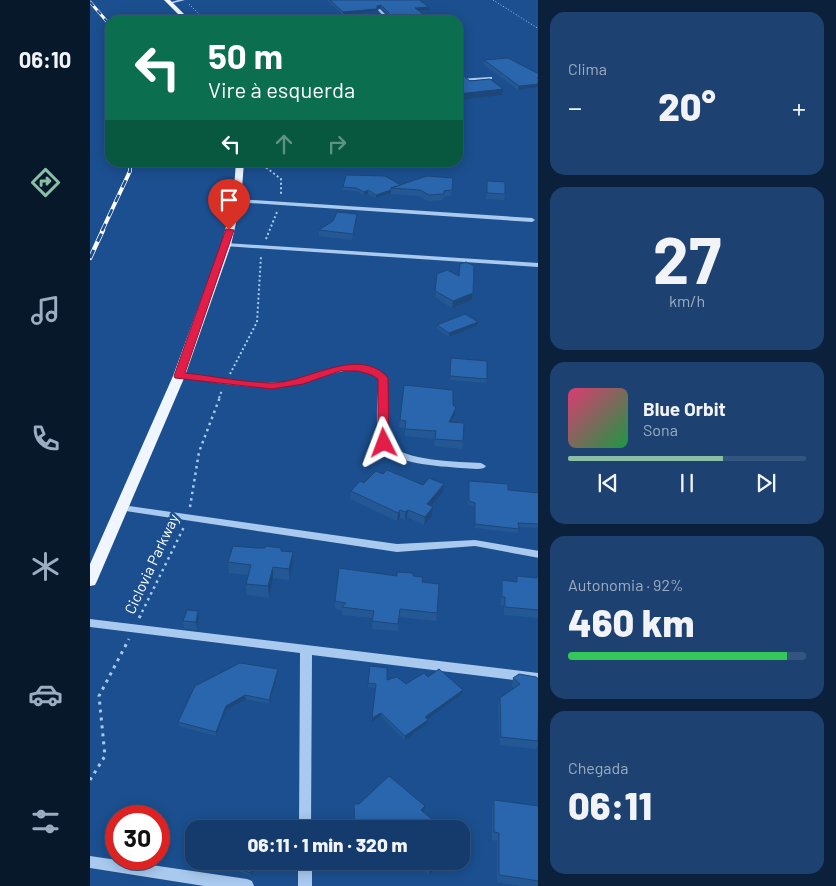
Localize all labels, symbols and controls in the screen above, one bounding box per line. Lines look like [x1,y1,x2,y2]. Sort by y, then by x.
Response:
text: 50 m [208,34,283,76]
icon: left [125,35,190,100]
text: 06:10 [19,46,71,72]
text: Clima [568,59,607,78]
text: Vire à esquerda [208,76,355,102]
text: 20° [658,83,716,129]
text: − [568,90,582,124]
text: + [792,90,806,124]
icon: left [217,130,245,158]
icon: ahead [270,130,298,158]
icon: right [323,130,351,158]
icon: directions [28,165,63,200]
pin [208,179,250,230]
icon: arrive [215,186,243,214]
text: 27 [653,219,721,297]
text: km/h [669,291,705,310]
icon: music [28,293,63,328]
text: Blue Orbit [643,397,726,420]
position arrow [357,416,409,468]
text: Sona [643,420,678,439]
icon: phone [28,421,63,456]
icon: previous [594,469,622,497]
icon: pause [673,469,701,497]
icon: next [752,469,780,497]
street label: Ciclovia Parkway [120,511,182,616]
icon: climate [28,549,63,584]
text: Autonomia · 92% [568,575,684,594]
text: 460 km [568,599,694,645]
icon: car [28,677,63,712]
text: Chegada [568,758,628,777]
text: 06:11 [568,782,652,828]
icon: filters [28,804,63,839]
speed limit sign: 30 [105,805,170,870]
text: 06:11 · 1 min · 320 m [247,833,408,856]

